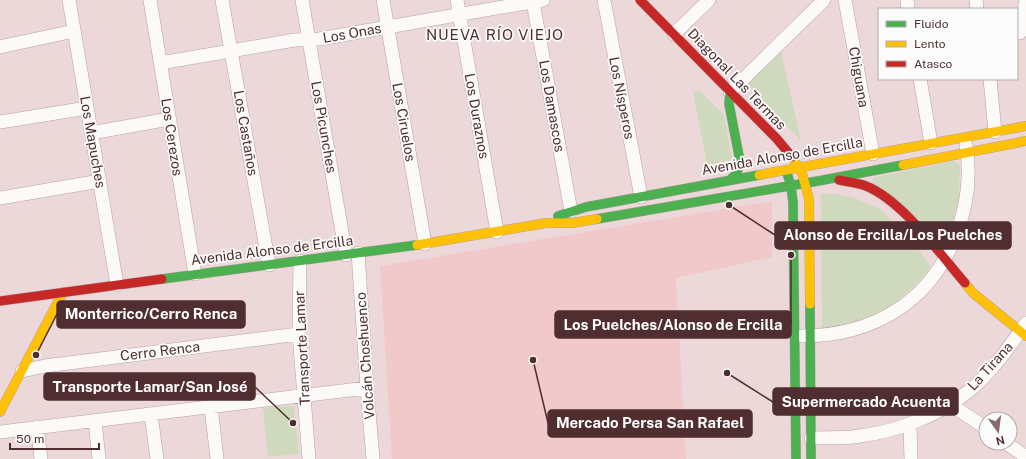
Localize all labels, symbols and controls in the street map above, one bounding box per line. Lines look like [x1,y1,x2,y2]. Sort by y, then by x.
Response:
legend [878,8,1018,80]
text: Fluido [914,17,949,31]
street label: Los Onas [322,20,382,46]
street label: Diagonal Las Termas [685,25,789,133]
district label: NUEVA RÍO VIEJO [426,26,564,43]
text: Lento [914,37,946,51]
street label: Chiguana [846,45,872,109]
street label: Los Nísperos [606,55,638,141]
text: Atasco [914,57,953,71]
street label: Los Damascos [536,59,568,153]
street label: Los Duraznos [462,72,492,160]
street label: Los Picunches [308,80,340,174]
street label: Los Ciruelos [389,81,419,163]
street label: Los Castaños [231,89,261,177]
street label: Los Mapuches [77,95,109,189]
street label: Los Cerezos [158,97,186,177]
street label: Avenida Alonso de Ercilla [700,134,864,178]
callout: Alonso de Ercilla/Los Puelches [775,222,1011,249]
text: Alonso de Ercilla/Los Puelches [783,226,1003,243]
street label: Avenida Alonso de Ercilla [190,232,354,268]
street label: Transporte Lamar [291,290,313,406]
street label: Volcán Choshuenco [353,292,377,420]
callout: Monterrico/Cerro Renca [57,301,245,328]
text: Monterrico/Cerro Renca [65,305,237,322]
callout: Los Puelches/Alonso de Ercilla [555,311,791,338]
text: Los Puelches/Alonso de Ercilla [563,316,783,333]
street label: Cerro Renca [119,338,201,364]
street label: La Tirana [964,338,1016,394]
callout: Transporte Lamar/San José [44,373,255,400]
text: Transporte Lamar/San José [52,378,248,395]
callout: Supermercado Acuenta [773,388,958,415]
text: Supermercado Acuenta [782,393,951,410]
callout: Mercado Persa San Rafael [548,410,752,437]
north arrow [978,411,1018,451]
text: Mercado Persa San Rafael [556,414,744,431]
scale bar [10,425,99,451]
text: 50 m [16,432,44,446]
text: N [995,434,1006,448]

